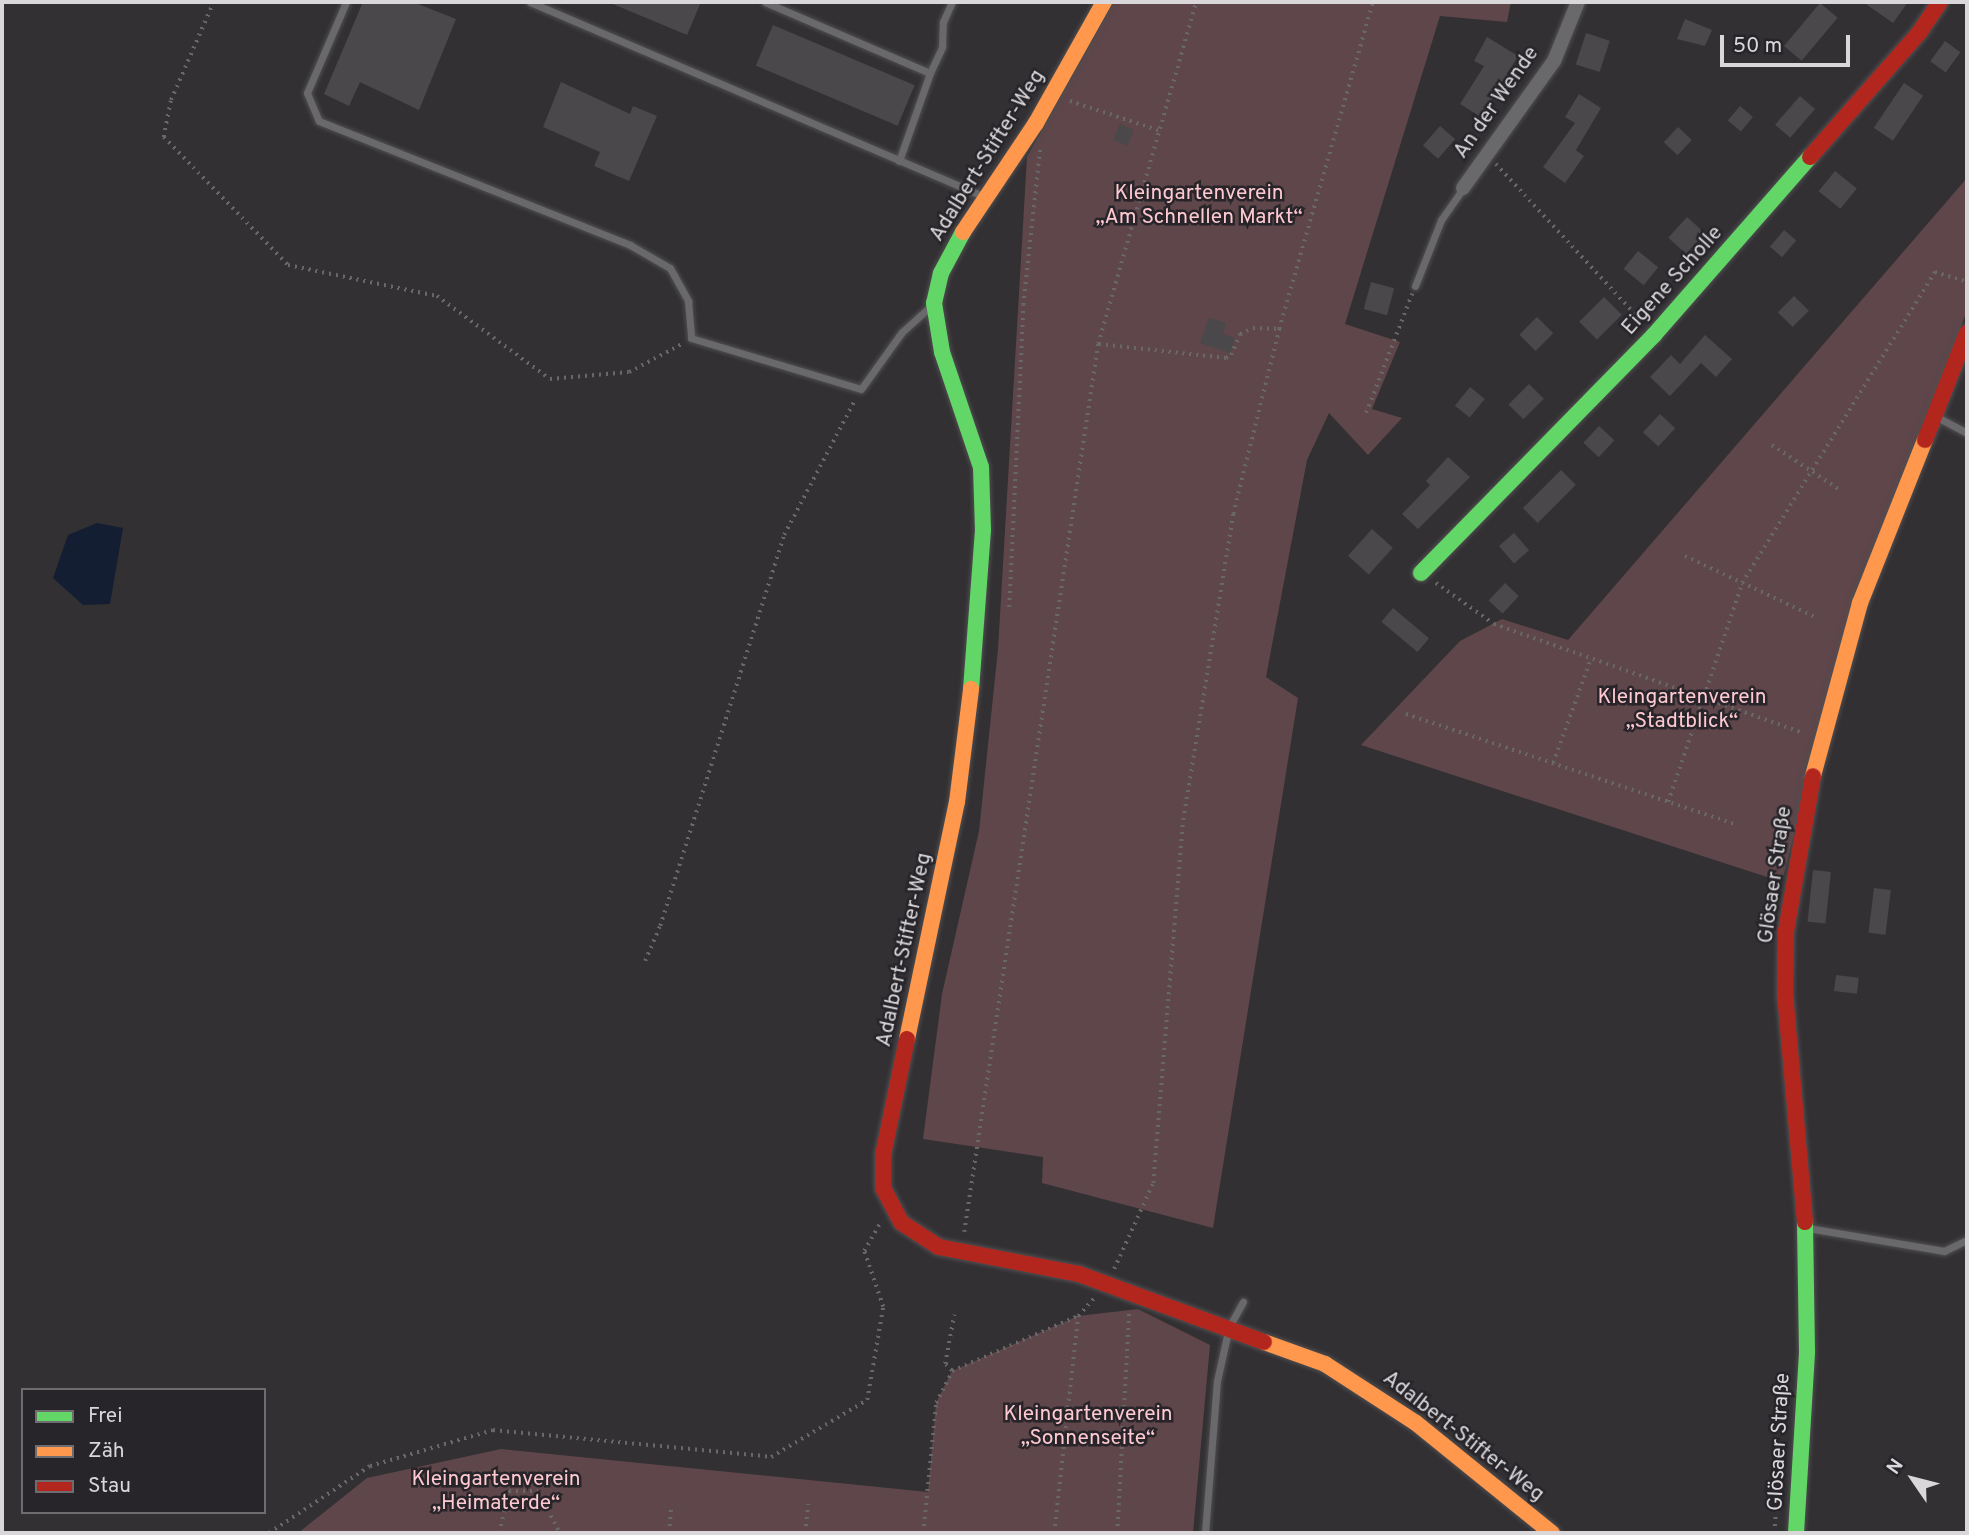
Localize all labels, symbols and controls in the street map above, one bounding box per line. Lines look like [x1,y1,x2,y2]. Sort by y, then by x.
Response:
scale bar [1724,21,1854,65]
text: 50 m [1733,33,1782,60]
street label: An der Wende [1449,42,1545,164]
street label: Adalbert-Stifter-Weg [925,65,1051,247]
park label: Kleingartenverein „Am Schnellen Markt“ [1095,181,1303,231]
street label: Eigene Scholle [1617,221,1729,341]
park label: Kleingartenverein „Stadtblick“ [1597,685,1767,735]
street label: Glösaer Straße [1754,805,1798,945]
street label: Adalbert-Stifter-Weg [872,851,938,1049]
street label: Adalbert-Stifter-Weg [1377,1366,1549,1508]
street label: Glösaer Straße [1764,1372,1796,1512]
legend [21,1388,266,1514]
park label: Kleingartenverein „Sonnenseite“ [1003,1402,1173,1452]
text: Frei [88,1403,123,1430]
text: Zäh [88,1438,125,1465]
north arrow [1878,1444,1948,1514]
text: N [1882,1454,1910,1479]
park label: Kleingartenverein „Heimaterde“ [411,1467,581,1517]
text: Stau [88,1473,131,1500]

